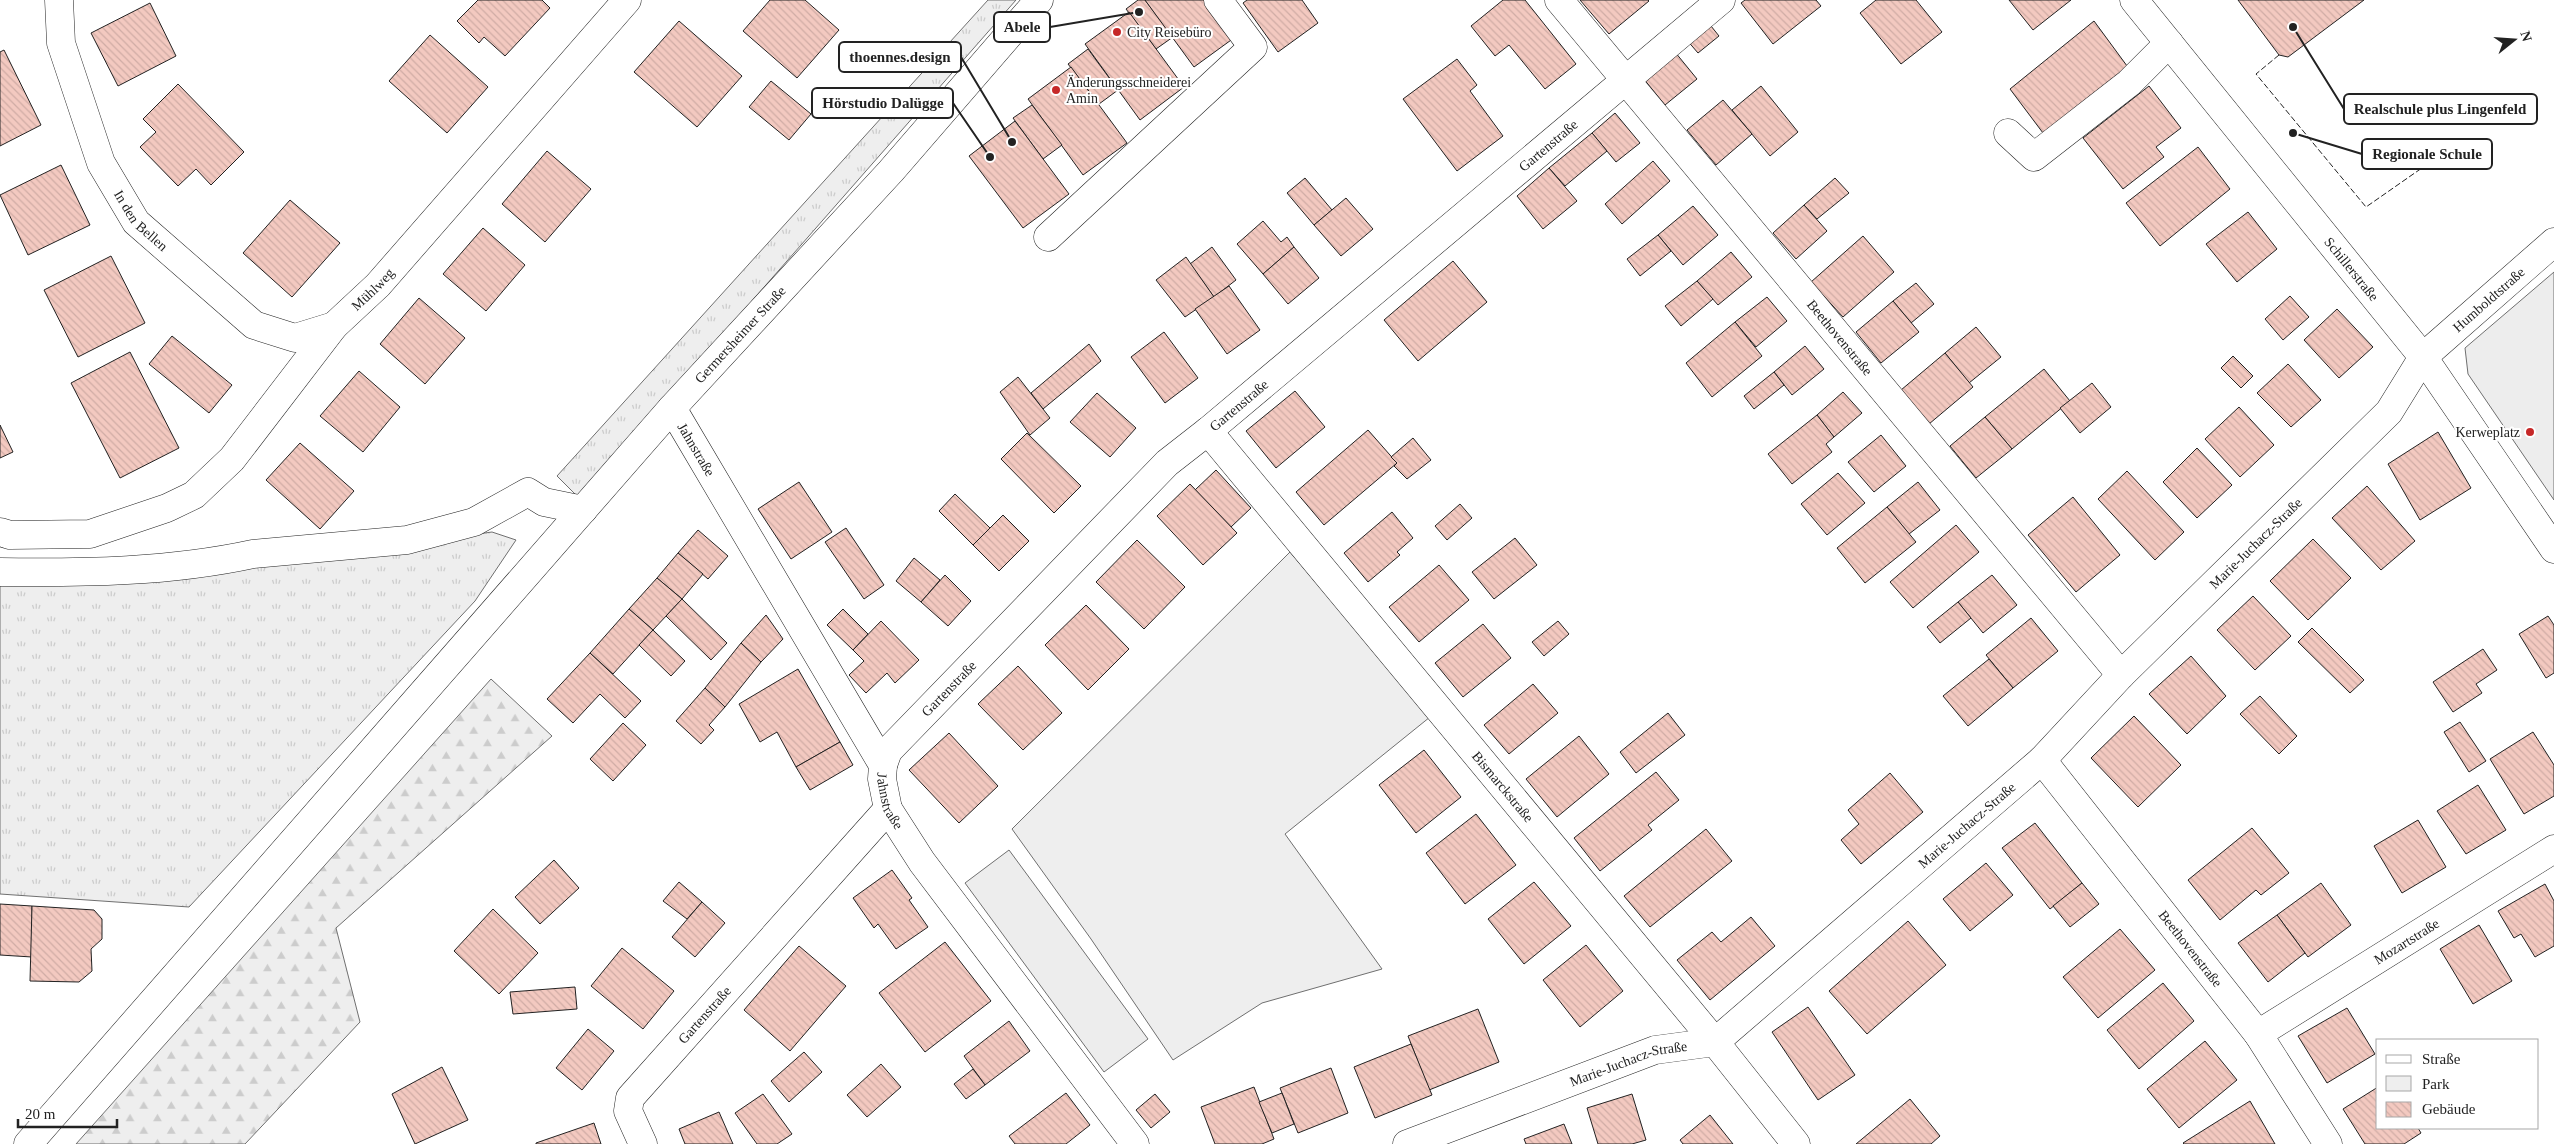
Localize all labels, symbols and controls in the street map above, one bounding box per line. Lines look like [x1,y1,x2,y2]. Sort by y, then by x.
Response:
callout: Abele [994,12,1050,42]
north arrow [2489,15,2539,65]
text: Abele [1004,19,1041,35]
place label: City Reisebüro [1127,25,1211,40]
marker: City Reisebüro [1111,26,1123,38]
text: N [2517,29,2535,43]
callout: thoennes.design [839,42,961,72]
text: thoennes.design [849,49,951,65]
place label: Änderungsschneiderei Amin [1066,74,1191,106]
marker: Änderungsschneiderei Amin [1050,84,1062,96]
callout: Hörstudio Dalügge [812,88,953,118]
callout: Realschule plus Lingenfeld [2344,94,2537,124]
text: Hörstudio Dalügge [822,95,944,111]
text: Realschule plus Lingenfeld [2354,101,2527,117]
street label: Gartenstraße [1516,117,1581,174]
callout: Regionale Schule [2362,139,2492,169]
text: Regionale Schule [2372,146,2482,162]
street label: In den Bellen [111,188,170,254]
street label: Schillerstraße [2321,235,2381,304]
street label: Humboldtstraße [2450,264,2528,335]
street label: Mühlweg [349,265,397,314]
street label: Germersheimer Straße [692,283,789,386]
street label: Beethovenstraße [1804,297,1875,378]
street label: Gartenstraße [1207,377,1271,434]
street label: Jahnstraße [674,420,717,479]
place label: Kerweplatz [2455,425,2520,440]
marker: Kerweplatz [2524,426,2536,438]
street label: Marie-Juchacz-Straße [2207,495,2305,592]
street label: Gartenstraße [919,658,979,720]
street label: Bismarckstraße [1469,749,1536,825]
street label: Jahnstraße [874,772,906,832]
street label: Marie-Juchacz-Straße [1915,780,2018,871]
street label: Beethovenstraße [2155,907,2225,990]
street label: Mozartstraße [2371,916,2442,968]
street label: Gartenstraße [675,983,734,1047]
street label: Marie-Juchacz-Straße [1568,1039,1688,1090]
legend [2376,1039,2539,1129]
text: Straße [2422,1051,2461,1067]
text: Park [2422,1076,2450,1092]
scale bar [18,1096,116,1128]
text: Gebäude [2422,1101,2476,1117]
text: 20 m [25,1106,56,1122]

